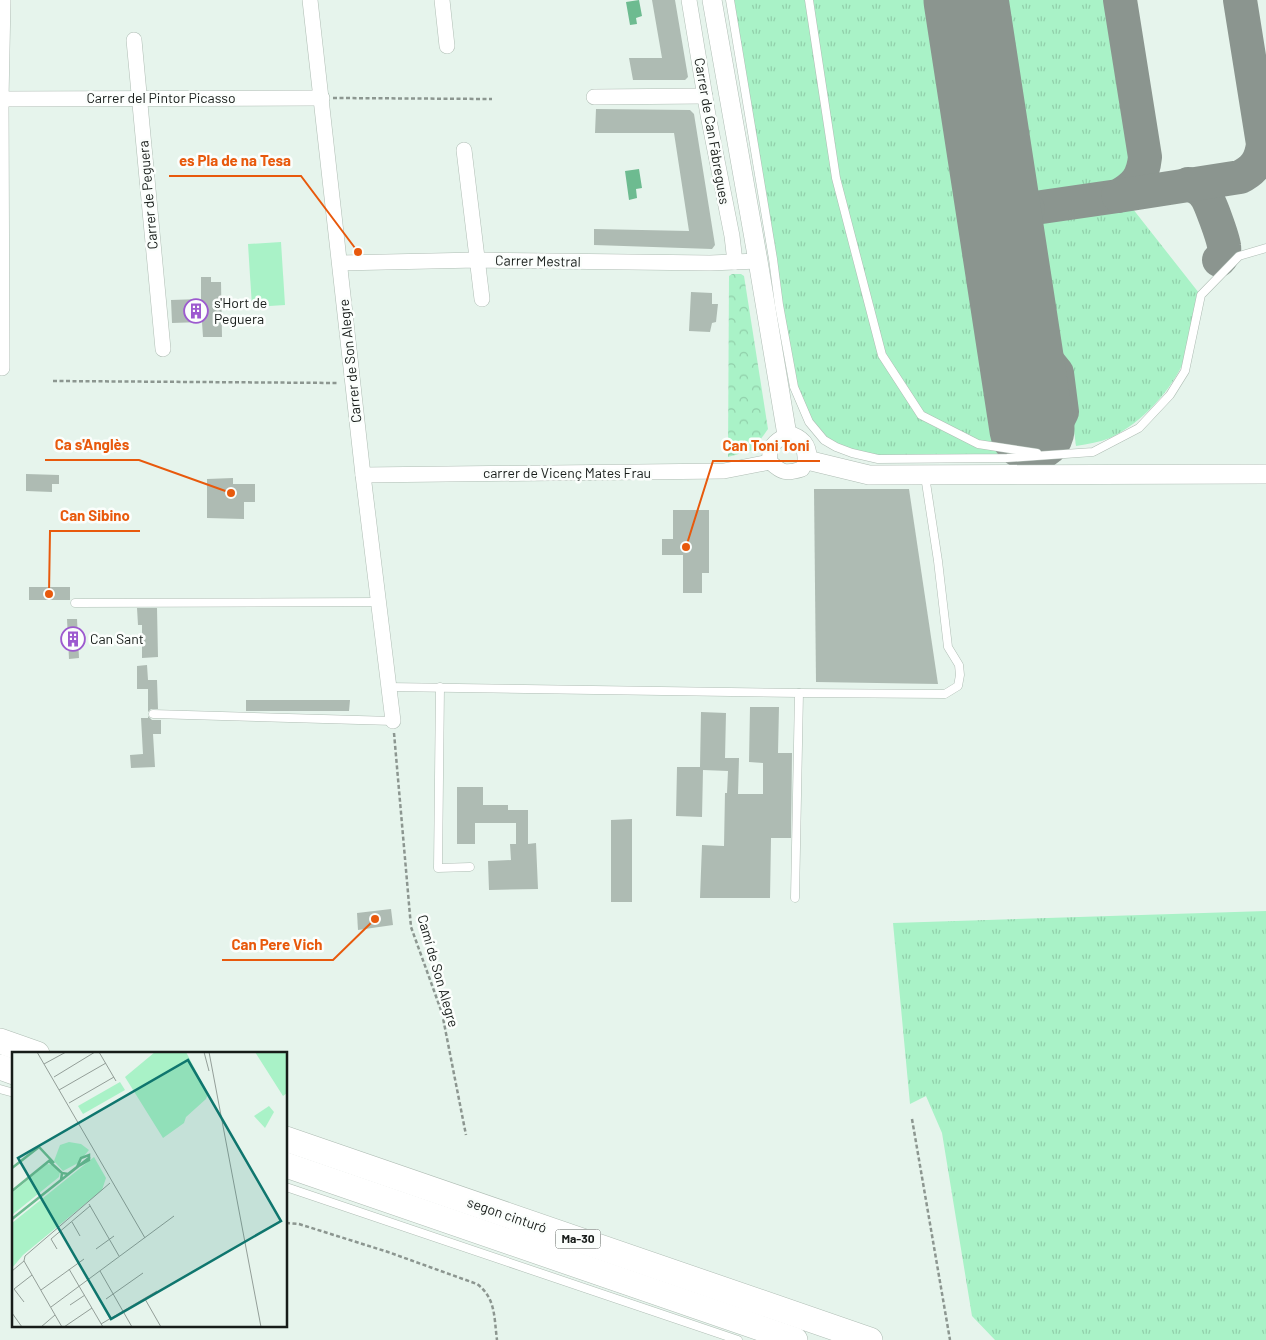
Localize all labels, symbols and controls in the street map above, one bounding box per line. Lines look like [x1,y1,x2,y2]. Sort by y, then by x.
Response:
street label: Carrer de Can Fàbregues [691,56,734,206]
street label: Carrer del Pintor Picasso [86,89,236,106]
street label: Carrer de Peguera [134,140,161,250]
callout: es Pla de na Tesa [169,146,301,176]
text: es Pla de na Tesa [179,151,291,169]
street label: Carrer Mestral [495,251,581,270]
place label: s'Hort de Peguera [214,294,267,327]
building icon: s'Hort de Peguera [183,298,209,324]
street label: Carrer de Son Alegre [335,298,364,424]
callout: Ca s'Anglès [45,430,139,460]
callout: Can Toni Toni [713,431,820,461]
text: Ca s'Anglès [55,435,130,453]
text: Can Toni Toni [722,436,810,454]
street label: carrer de Vicenç Mates Frau [483,464,651,481]
callout: Can Sibino [50,501,140,531]
text: Can Sibino [60,506,130,524]
building icon: Can Sant [60,626,86,652]
place label: Can Sant [90,630,144,647]
street label: Camí de Son Alegre [414,913,463,1029]
callout: Can Pere Vich [222,930,333,960]
text: Can Pere Vich [231,935,323,953]
inset map [12,1052,288,1328]
street label: segon cinturó [465,1193,549,1236]
road number: Ma-30 [556,1230,600,1248]

